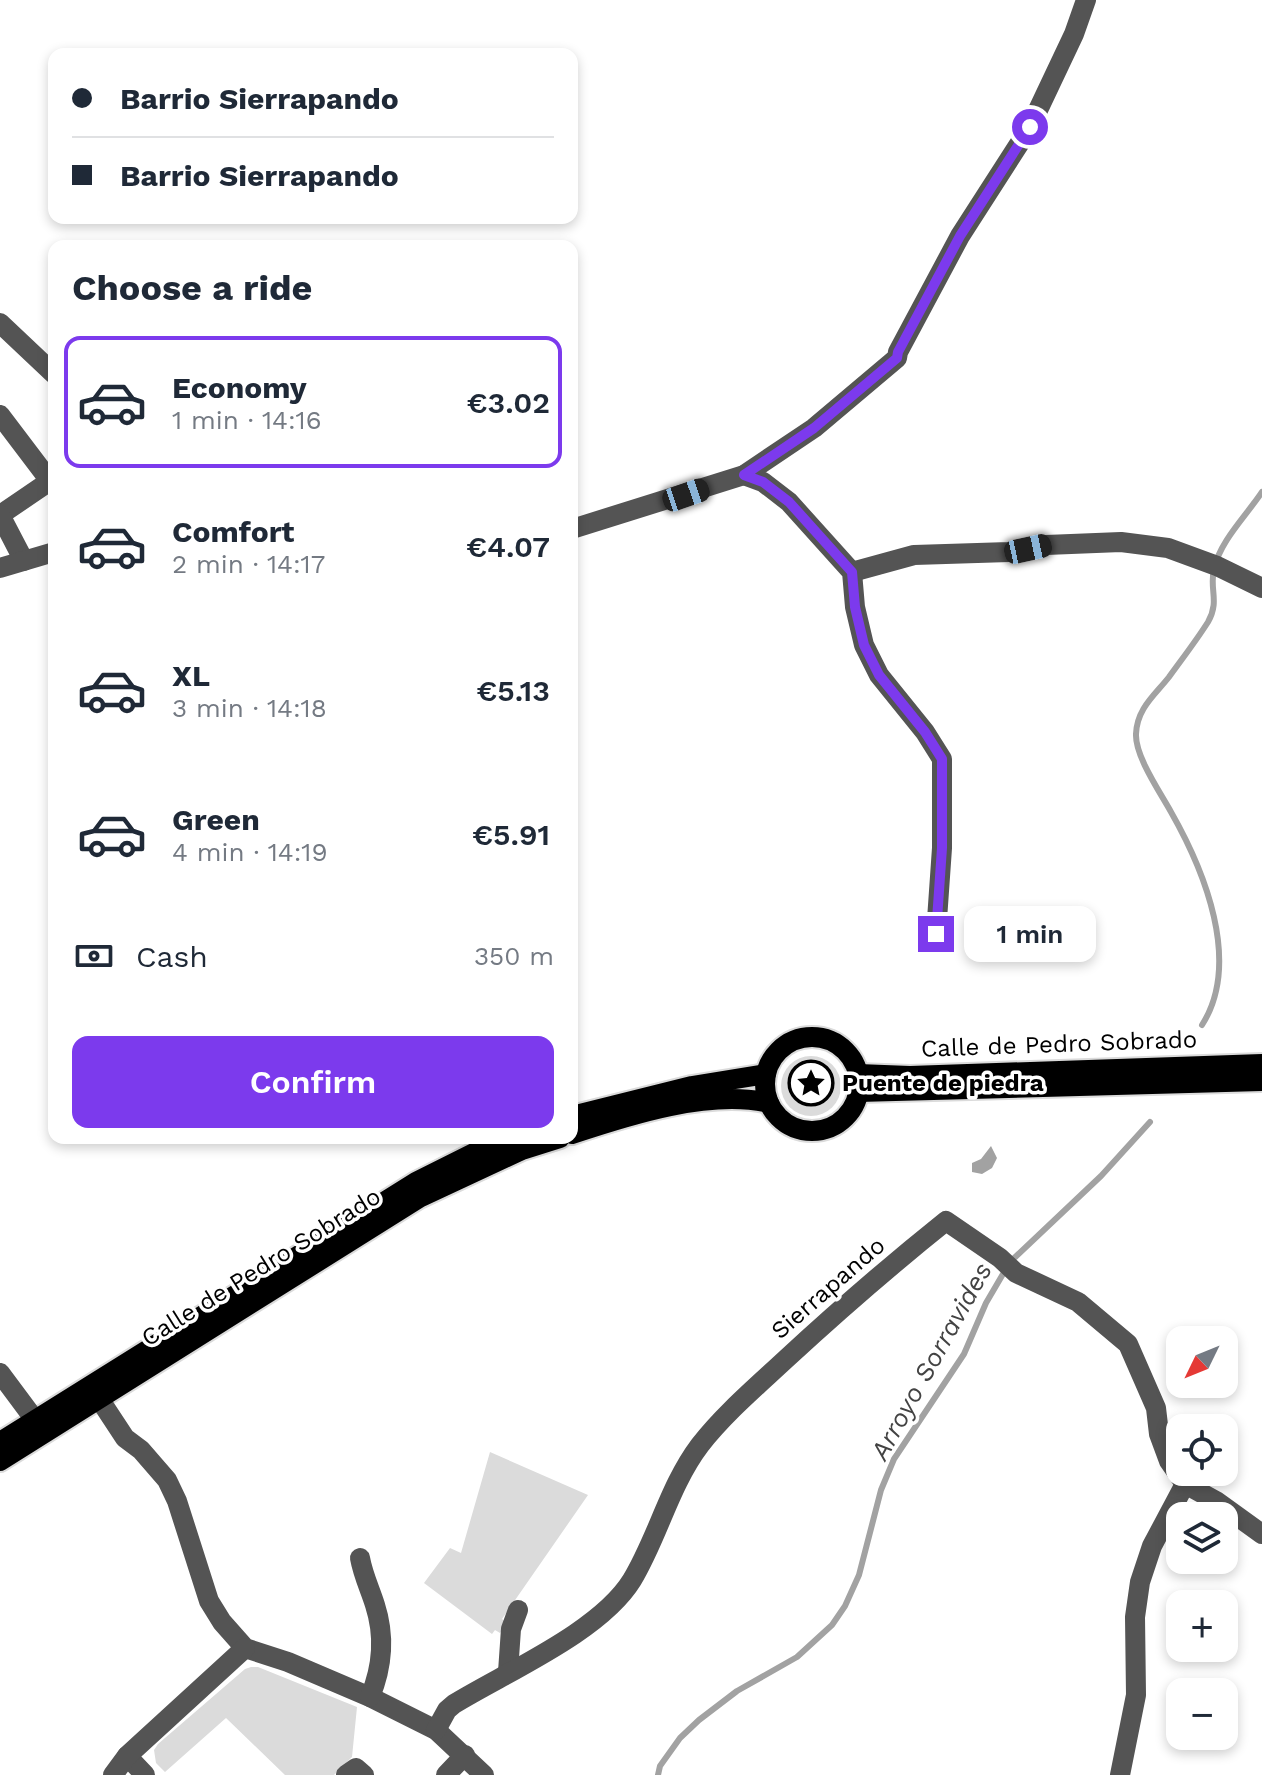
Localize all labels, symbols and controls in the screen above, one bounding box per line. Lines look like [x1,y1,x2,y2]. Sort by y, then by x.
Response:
text: Barrio Sierrapando [120,81,399,116]
route start [1012,109,1048,145]
text: Barrio Sierrapando [120,158,399,193]
text: Choose a ride [72,267,312,309]
icon: car [76,366,148,438]
text: Economy [172,370,307,405]
text: €3.02 [467,385,550,420]
text: 1 min · 14:16 [172,405,322,435]
car [659,476,713,514]
icon: car [76,510,148,582]
text: Comfort [172,514,294,549]
text: €4.07 [466,529,550,564]
car [1002,532,1054,566]
text: 2 min · 14:17 [172,549,325,579]
icon: car [76,654,148,726]
text: XL [172,658,210,693]
text: €5.13 [476,673,550,708]
text: 3 min · 14:18 [172,693,327,723]
icon: car [76,798,148,870]
text: Green [172,802,260,837]
text: €5.91 [472,817,550,852]
text: 4 min · 14:19 [172,837,328,867]
callout: 1 min [964,906,1096,962]
route end [918,916,954,952]
text: 1 min [997,919,1063,949]
icon: cash [72,934,116,978]
text: Cash [136,939,208,974]
text: 350 m [474,941,554,971]
street label: Calle de Pedro Sobrado [920,1025,1198,1063]
button: Confirm [72,1036,554,1128]
place icon: Puente de piedra [787,1059,835,1107]
place label: Puente de piedra [842,1069,1044,1097]
street label: Calle de Pedro Sobrado [136,1182,386,1352]
street label: Sierrapando [766,1231,890,1345]
water label: Arroyo Sorravides [864,1257,998,1466]
north arrow [1166,1326,1238,1398]
map controls [1166,1326,1238,1750]
button: locate [1166,1414,1238,1486]
button: layers [1166,1502,1238,1574]
button: + [1166,1590,1238,1662]
button: − [1166,1678,1238,1750]

